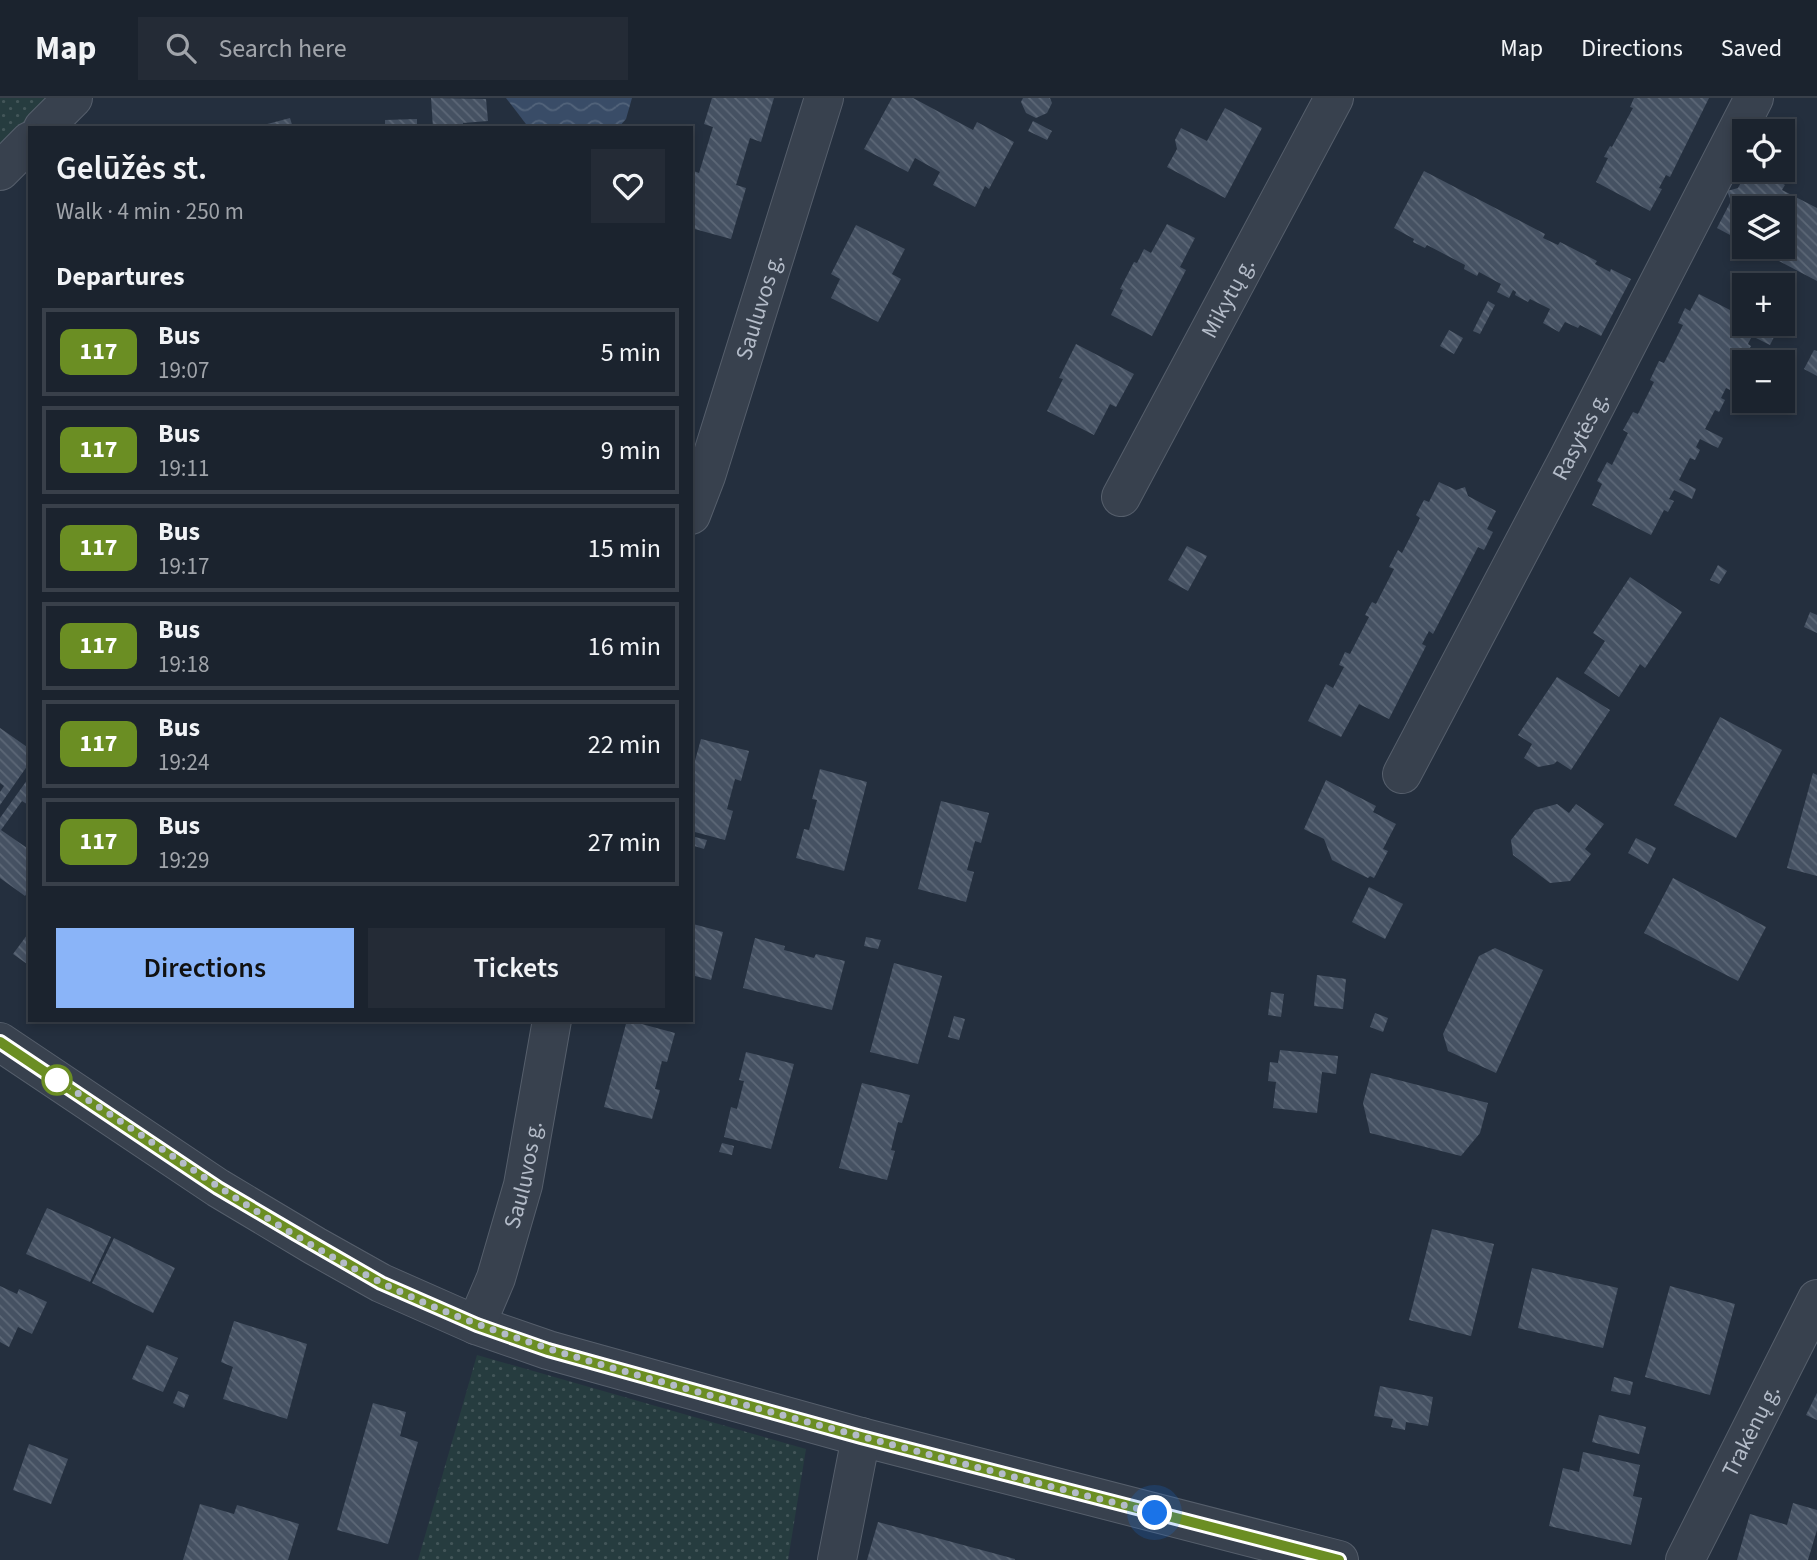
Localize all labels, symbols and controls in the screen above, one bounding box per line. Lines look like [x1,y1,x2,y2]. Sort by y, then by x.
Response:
search box [138,17,628,80]
text: Map [35,25,96,72]
icon: search [162,29,200,67]
text: Search here [218,30,347,67]
text: Map [1500,31,1543,66]
text: Directions [1581,31,1683,66]
text: Saved [1721,31,1782,66]
map controls [1732,119,1795,413]
button: locate [1732,119,1795,182]
text: Gelūžės st. [56,145,207,192]
button: heart [591,149,665,223]
text: Walk · 4 min · 250 m [56,195,244,228]
button: layers [1732,196,1795,259]
street label: Sauluvos g. [727,250,791,364]
street label: Mikytų g. [1193,252,1263,344]
text: Departures [56,258,184,295]
button: + [1732,273,1795,336]
text: Bus [158,317,200,354]
text: 117 [79,334,118,369]
text: 5 min [601,334,661,371]
button: − [1732,350,1795,413]
text: 19:07 [158,354,209,387]
street label: Rasytės g. [1544,386,1617,486]
text: Bus [158,415,200,452]
text: 117 [79,432,118,467]
text: 9 min [601,432,661,469]
text: 19:11 [158,452,209,485]
text: Bus [158,513,200,550]
text: 117 [79,530,118,565]
text: 15 min [588,530,661,567]
text: 19:17 [158,550,209,583]
text: Bus [158,611,200,648]
text: 117 [79,628,118,663]
text: 16 min [588,628,661,665]
text: 19:18 [158,648,209,681]
text: Bus [158,709,200,746]
text: 117 [79,726,118,761]
text: 22 min [588,726,661,763]
text: 19:24 [158,746,209,779]
text: Bus [158,807,200,844]
text: 117 [79,824,118,859]
text: 27 min [588,824,661,861]
text: 19:29 [158,844,209,877]
button: Directions [56,928,354,1008]
button: Tickets [368,928,665,1008]
unlabelled marker [42,1065,72,1095]
street label: Sauluvos g. [495,1118,551,1233]
street label: Trakėnų g. [1714,1379,1788,1483]
your location [1137,1495,1172,1530]

